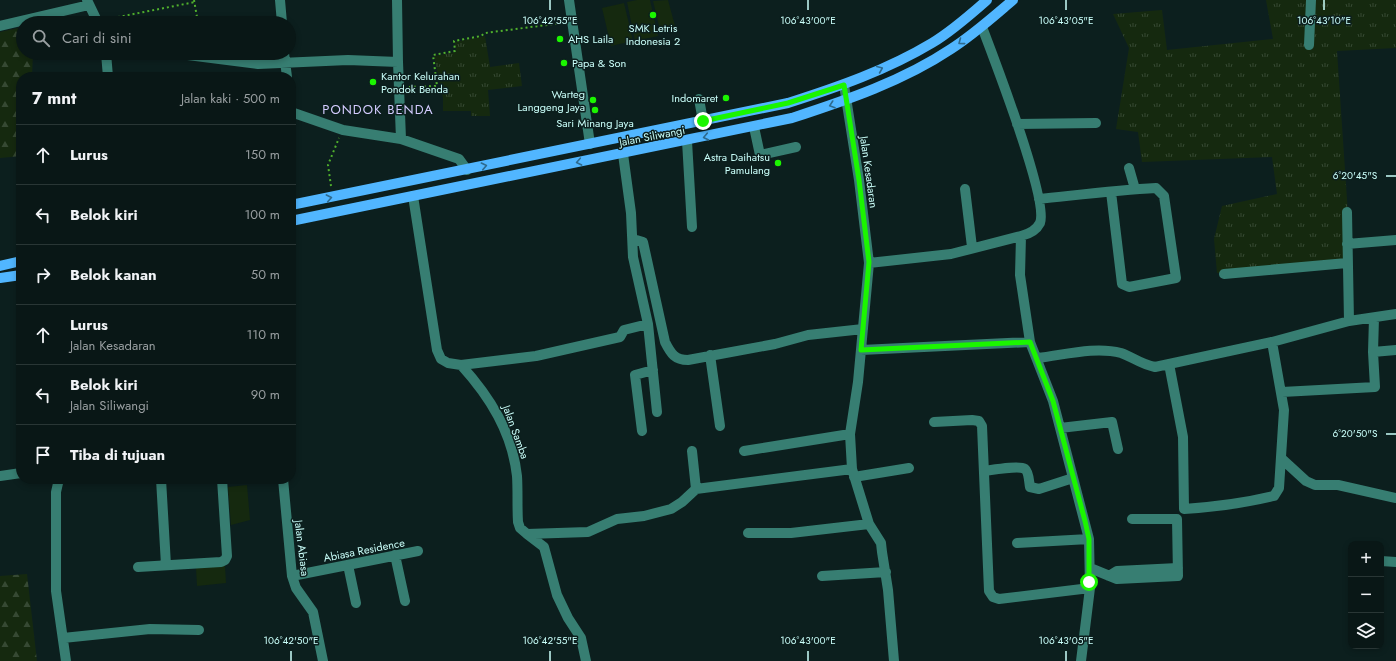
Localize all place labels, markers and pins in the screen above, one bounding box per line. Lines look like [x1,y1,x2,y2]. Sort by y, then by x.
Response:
marker: SMK Letris Indonesia 2 [648,10,658,20]
place label: SMK Letris Indonesia 2 [626,20,680,49]
place label: AHS Laila [568,31,613,47]
marker: AHS Laila [555,34,565,44]
place label: Papa & Son [572,55,626,71]
marker: Papa & Son [559,58,569,68]
place label: Kantor Kelurahan Pondok Benda [381,68,460,97]
marker: Kantor Kelurahan Pondok Benda [368,77,378,87]
place label: Warteg Langgeng Jaya [517,86,585,115]
place label: Indomaret [671,90,718,106]
marker: Indomaret [721,93,731,103]
marker: Warteg Langgeng Jaya [588,95,598,105]
marker: Sari Minang Jaya [590,105,600,115]
place label: Sari Minang Jaya [556,115,634,131]
place label: Astra Daihatsu Pamulang [704,149,770,178]
marker: Astra Daihatsu Pamulang [773,158,783,168]

